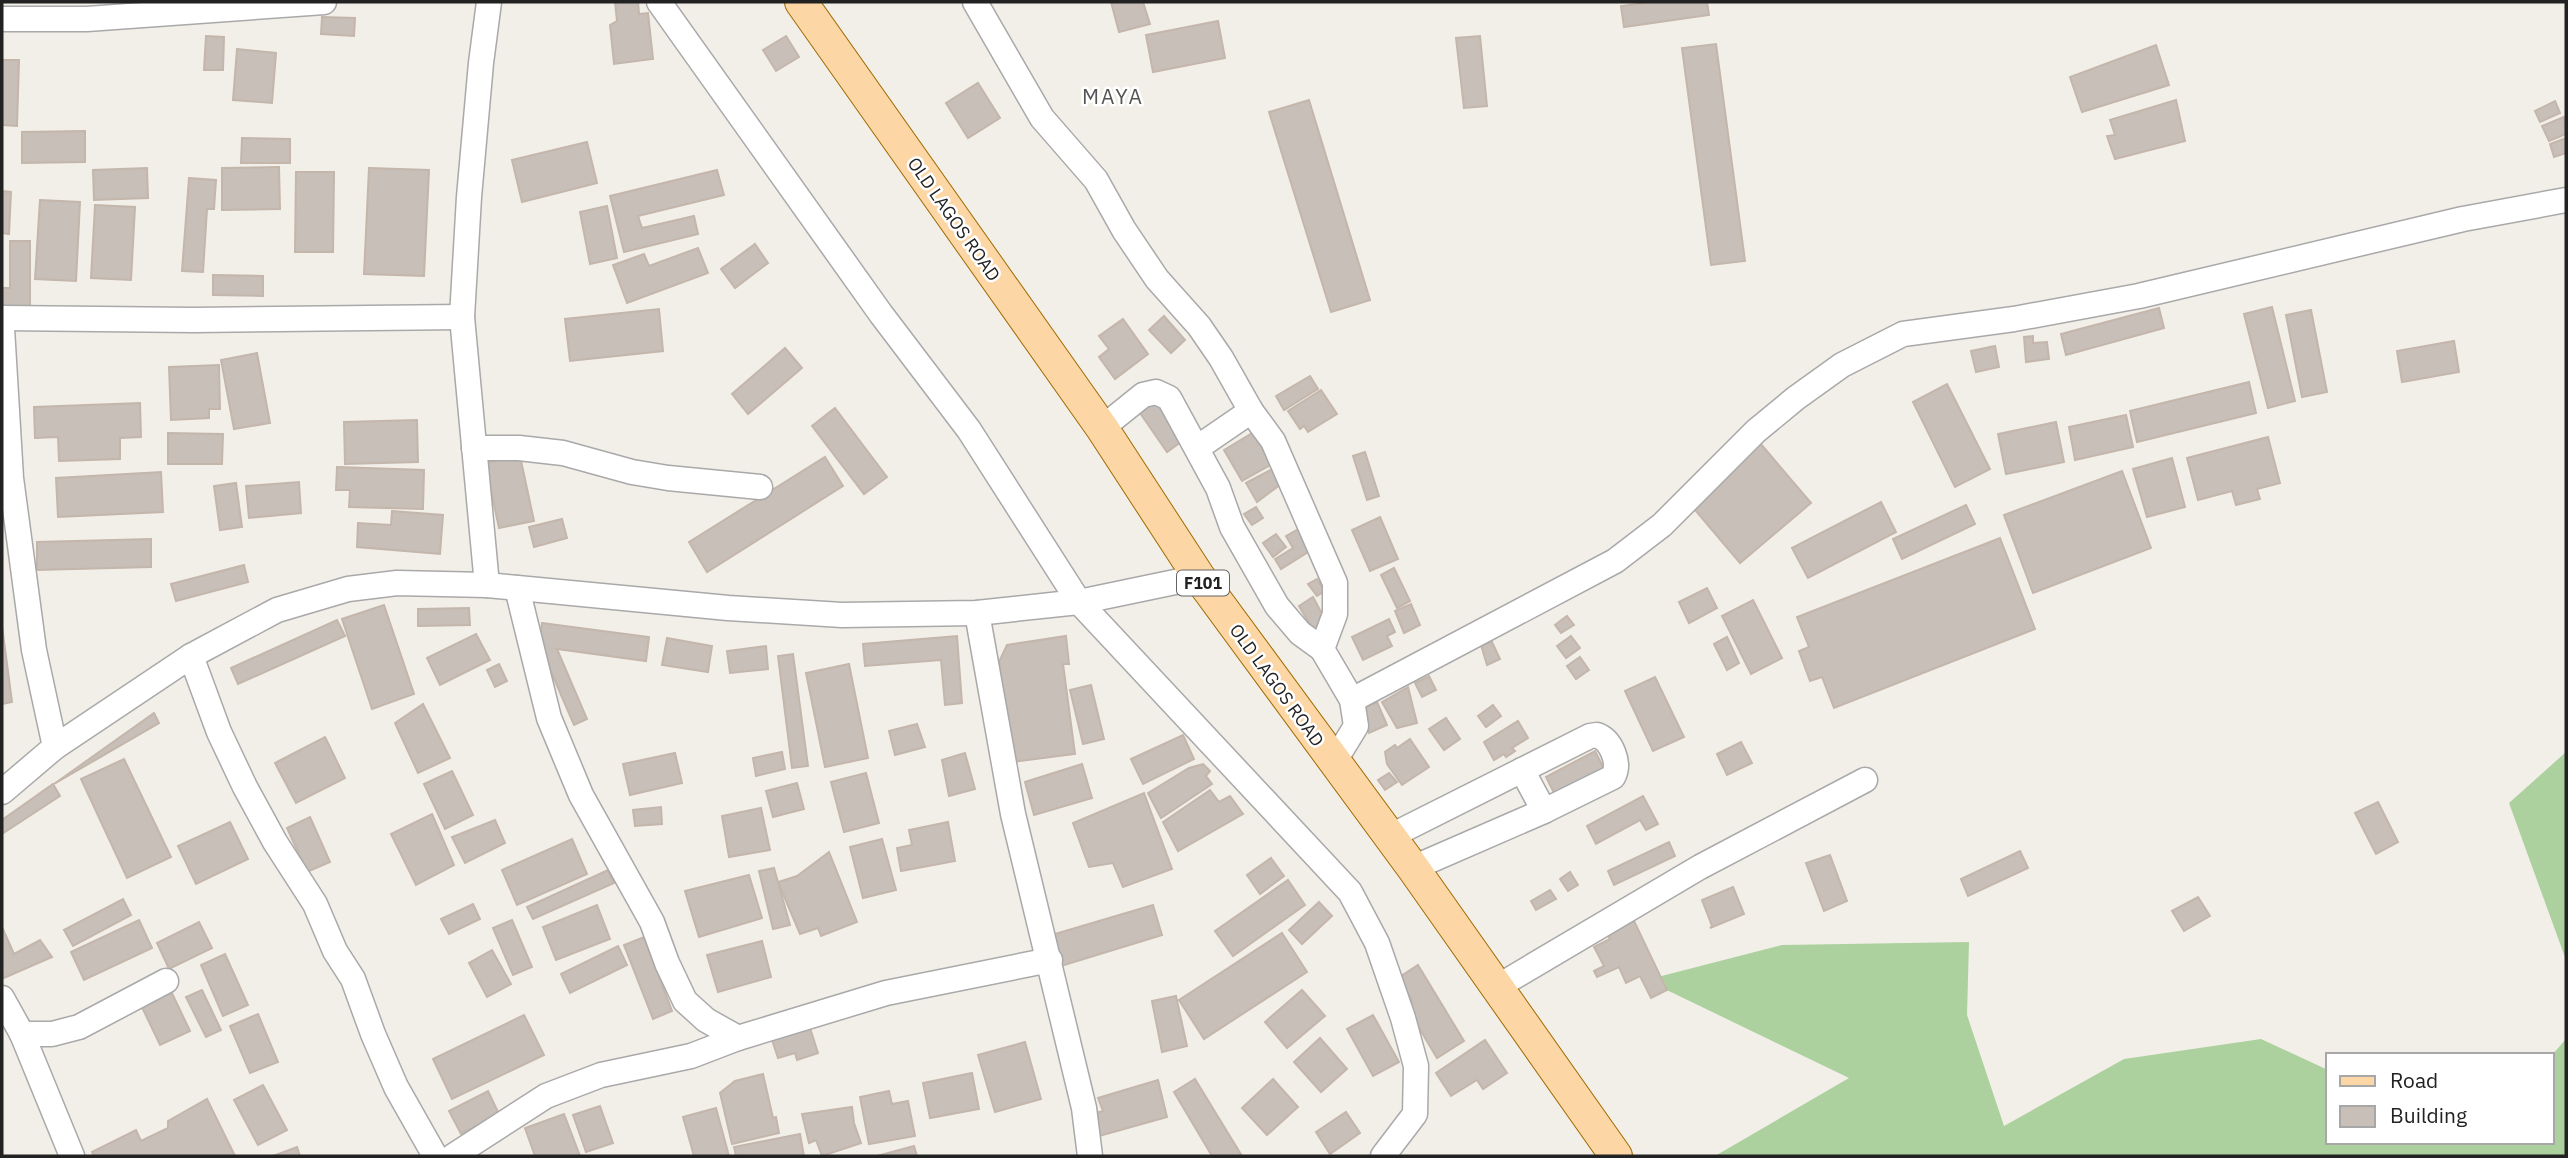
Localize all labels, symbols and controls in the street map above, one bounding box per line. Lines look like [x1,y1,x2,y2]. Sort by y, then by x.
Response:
district label: MAYA [1082,82,1144,110]
street label: OLD LAGOS ROAD [903,153,1005,285]
road number: F101 [1177,570,1229,596]
street label: OLD LAGOS ROAD [1225,619,1329,751]
legend [2326,1053,2554,1144]
text: Road [2390,1066,2438,1094]
text: Building [2390,1101,2467,1129]

